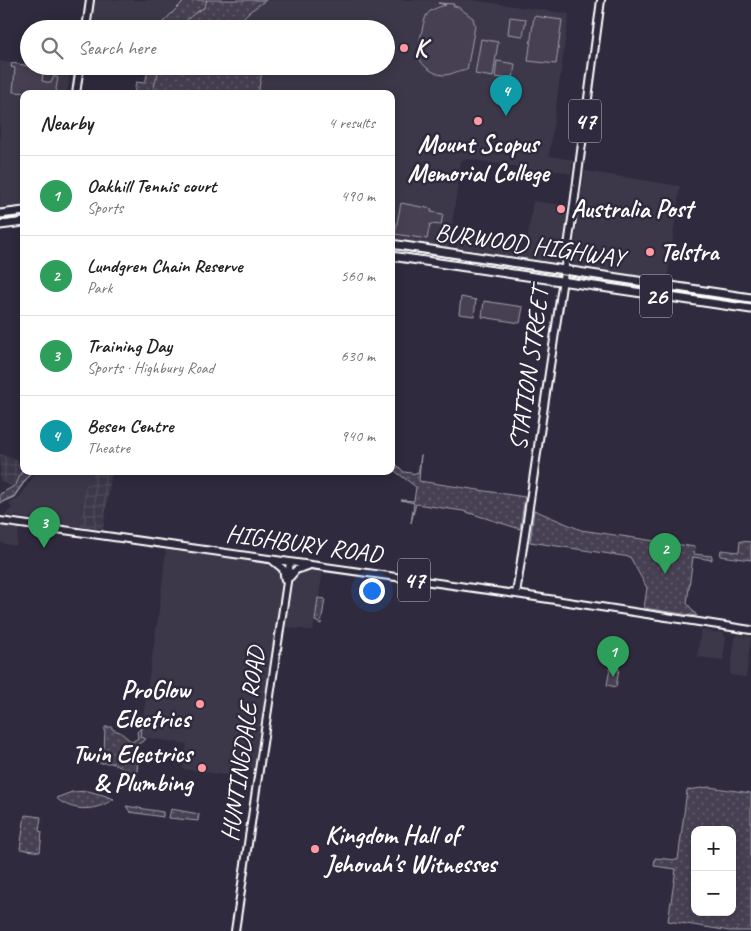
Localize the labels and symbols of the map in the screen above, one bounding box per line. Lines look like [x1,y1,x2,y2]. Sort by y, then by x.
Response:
place label: K [414,32,432,64]
marker: K [398,42,410,54]
pin: 4 [490,75,522,116]
road number: 47 [569,100,601,142]
marker: Mount Scopus Memorial College [472,115,484,127]
place label: Mount Scopus Memorial College [407,128,551,189]
place label: Australia Post [571,193,696,225]
marker: Australia Post [555,203,567,215]
street label: BURWOOD HIGHWAY [433,216,630,275]
place label: Telstra [660,236,720,268]
marker: Telstra [644,246,656,258]
road number: 26 [640,274,672,318]
street label: STATION STREET [502,279,557,452]
pin: 3 [28,507,60,548]
street label: HIGHBURY ROAD [224,517,386,571]
pin: 2 [649,533,681,574]
road number: 47 [398,558,430,602]
your location [359,578,385,604]
pin: 1 [597,636,629,677]
street label: HUNTINGDALE ROAD [214,642,273,843]
place label: ProGlow Electrics [115,674,192,735]
marker: ProGlow Electrics [194,698,206,710]
place label: Twin Electrics & Plumbing [72,738,195,799]
marker: Twin Electrics & Plumbing [196,762,208,774]
place label: Kingdom Hall of Jehovah's Witnesses [323,819,499,880]
marker: Kingdom Hall of Jehovah's Witnesses [309,843,321,855]

